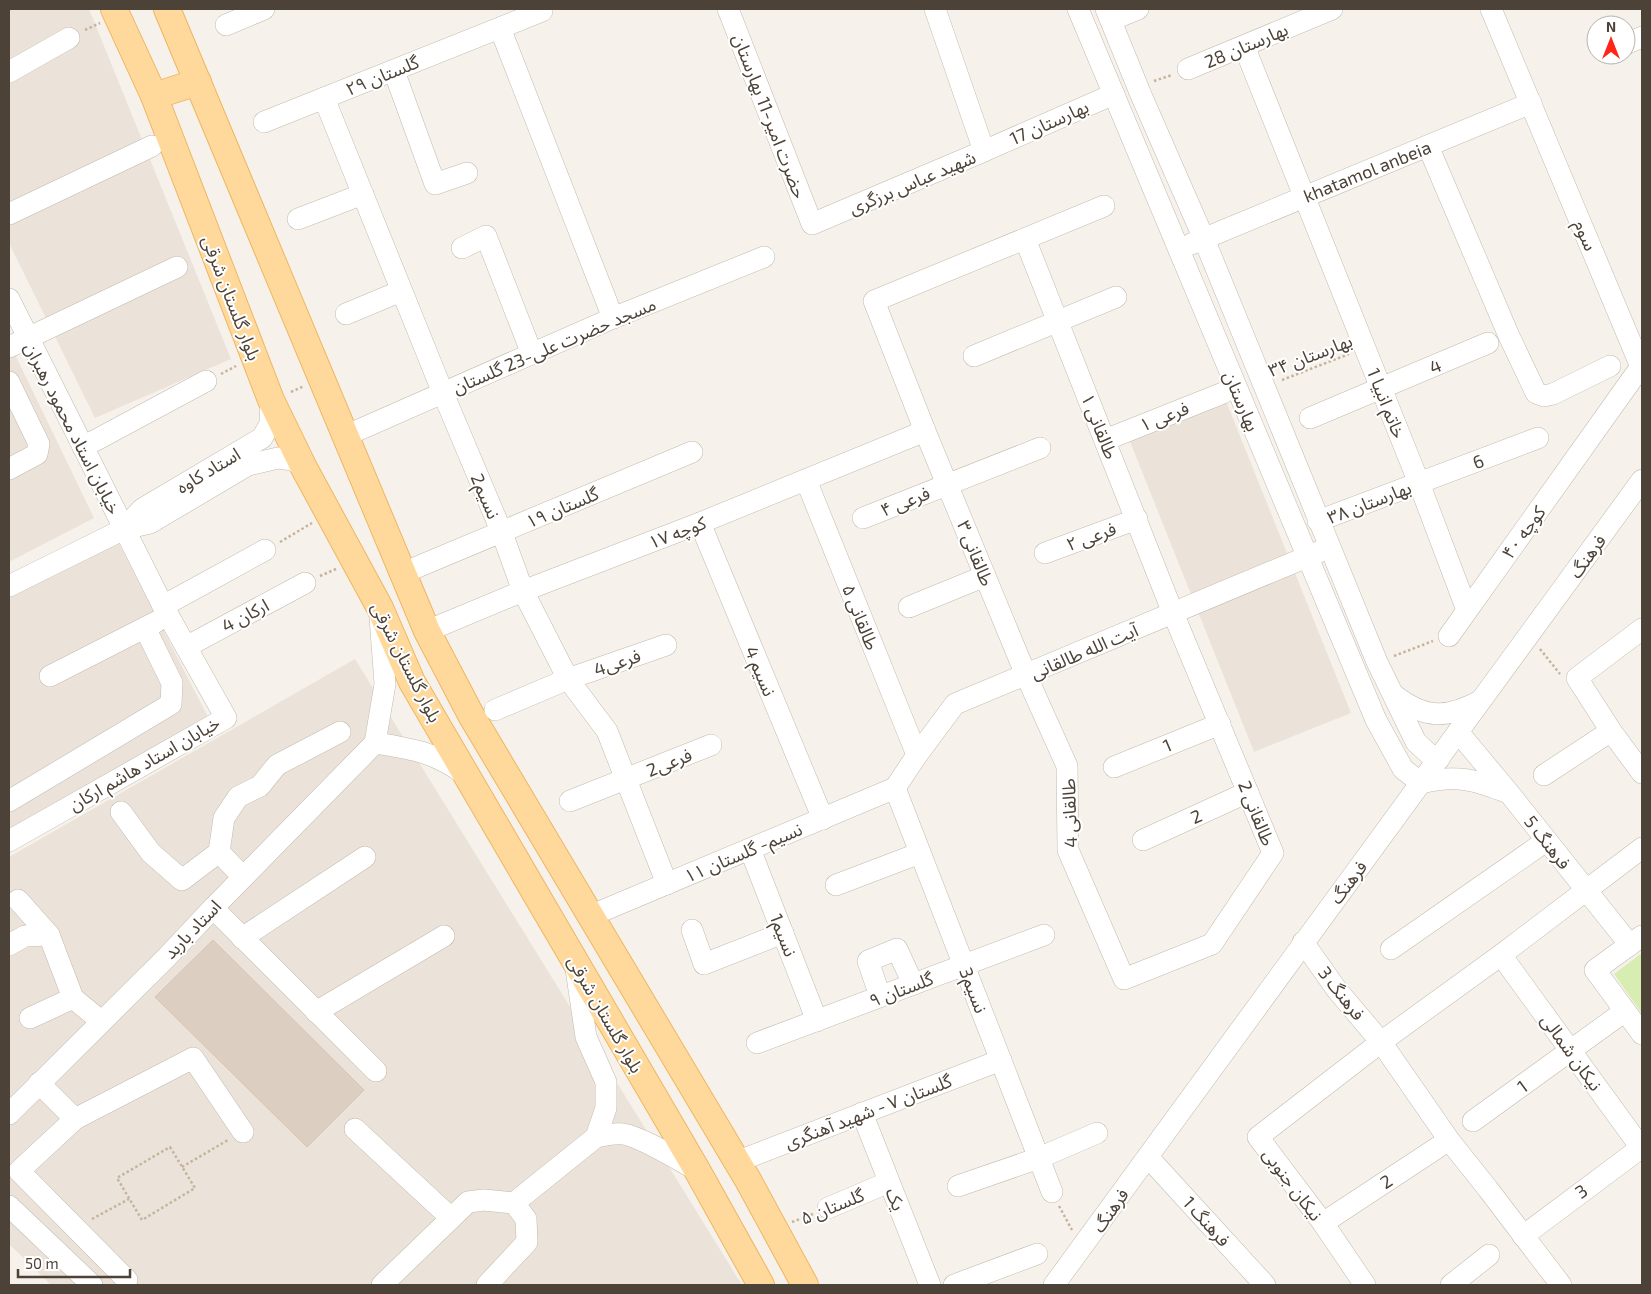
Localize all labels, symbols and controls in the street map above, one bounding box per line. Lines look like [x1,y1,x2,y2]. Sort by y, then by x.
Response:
north arrow [1586,15,1636,65]
street label: بهارستان 28 [1201,18,1292,73]
text: N [1606,18,1616,35]
street label: حضرت امیر-11 بهارستان [728,31,812,202]
street label: گلستان ۲۹ [342,50,423,101]
street label: بهارستان 17 [1006,95,1092,150]
street label: khatamol anbeia [1300,135,1434,207]
street label: شهید عباس برزگری [845,145,979,220]
street label: سوم [1566,216,1602,255]
street label: بلوار گلستان شرقی [197,232,266,364]
street label: مسجد حضرت علی-23 گلستان [449,292,659,399]
street label: بهارستان ۳۴ [1265,329,1356,382]
street label: خیابان استاد محمود رهبران [19,338,126,518]
street label: 4 [1426,354,1444,378]
street label: خاتم انبیا 1 [1360,365,1411,442]
street label: بهارستان [1219,367,1265,435]
street label: طالقانی ۱ [1076,390,1123,462]
street label: فرعی ۱ [1136,396,1192,437]
street label: استاد کاوه [172,442,244,498]
street label: 6 [1469,449,1487,473]
street label: نسیم2 [464,470,505,523]
street label: بهارستان ۳۸ [1324,476,1415,529]
street label: فرعی ۴ [877,481,933,522]
street label: گلستان ۱۹ [522,482,603,533]
street label: کوچه ۴۰ [1497,501,1551,563]
street label: کوچه ۱۷ [645,511,710,554]
street label: طالقانی ۳ [952,517,999,589]
street label: فرعی ۲ [1063,517,1119,556]
street label: فرهنگ [1564,530,1611,583]
street label: طالقانی ۵ [837,581,884,653]
street label: ارکان 4 [218,593,273,637]
street label: بلوار گلستان شرقی [366,598,447,726]
street label: آیت الله طالقانی [1027,618,1142,684]
street label: نسیم 4 [738,643,781,700]
street label: فرعی4 [591,644,644,681]
street label: خیابان استاد هاشم ارکان [64,711,225,818]
street label: 1 [1159,733,1175,757]
street label: فرعی2 [643,743,695,782]
street label: طالقانی 2 [1233,777,1280,849]
street label: طالقانی 4 [1057,778,1082,848]
street label: 2 [1187,804,1205,828]
street label: فرهنگ 5 [1519,811,1576,874]
street label: نسیم- گلستان ۱۱ [681,817,806,890]
street label: فرهنگ [1325,856,1372,909]
street label: استاد باربد [159,895,226,964]
street label: نسیم1 [763,910,802,961]
street label: بلوار گلستان شرقی [563,951,649,1077]
street label: فرهنگ 3 [1313,962,1370,1025]
street label: نسیم3 [953,964,993,1017]
street label: گلستان ۹ [866,967,937,1012]
street label: نیکان شمالی [1536,1009,1607,1095]
street label: گلستان ۷ - شهید آهنگری [781,1069,955,1154]
street label: 1 [1513,1075,1531,1097]
street label: نیکان جنوبی [1258,1143,1328,1225]
street label: 2 [1376,1169,1396,1193]
street label: 3 [1570,1179,1592,1203]
street label: گلستان ۵ [797,1183,868,1230]
street label: یک [882,1184,910,1214]
street label: فرهنگ [1087,1184,1134,1237]
street label: فرهنگ 1 [1178,1191,1235,1251]
scale bar [18,1246,130,1278]
text: 50 m [25,1254,59,1272]

